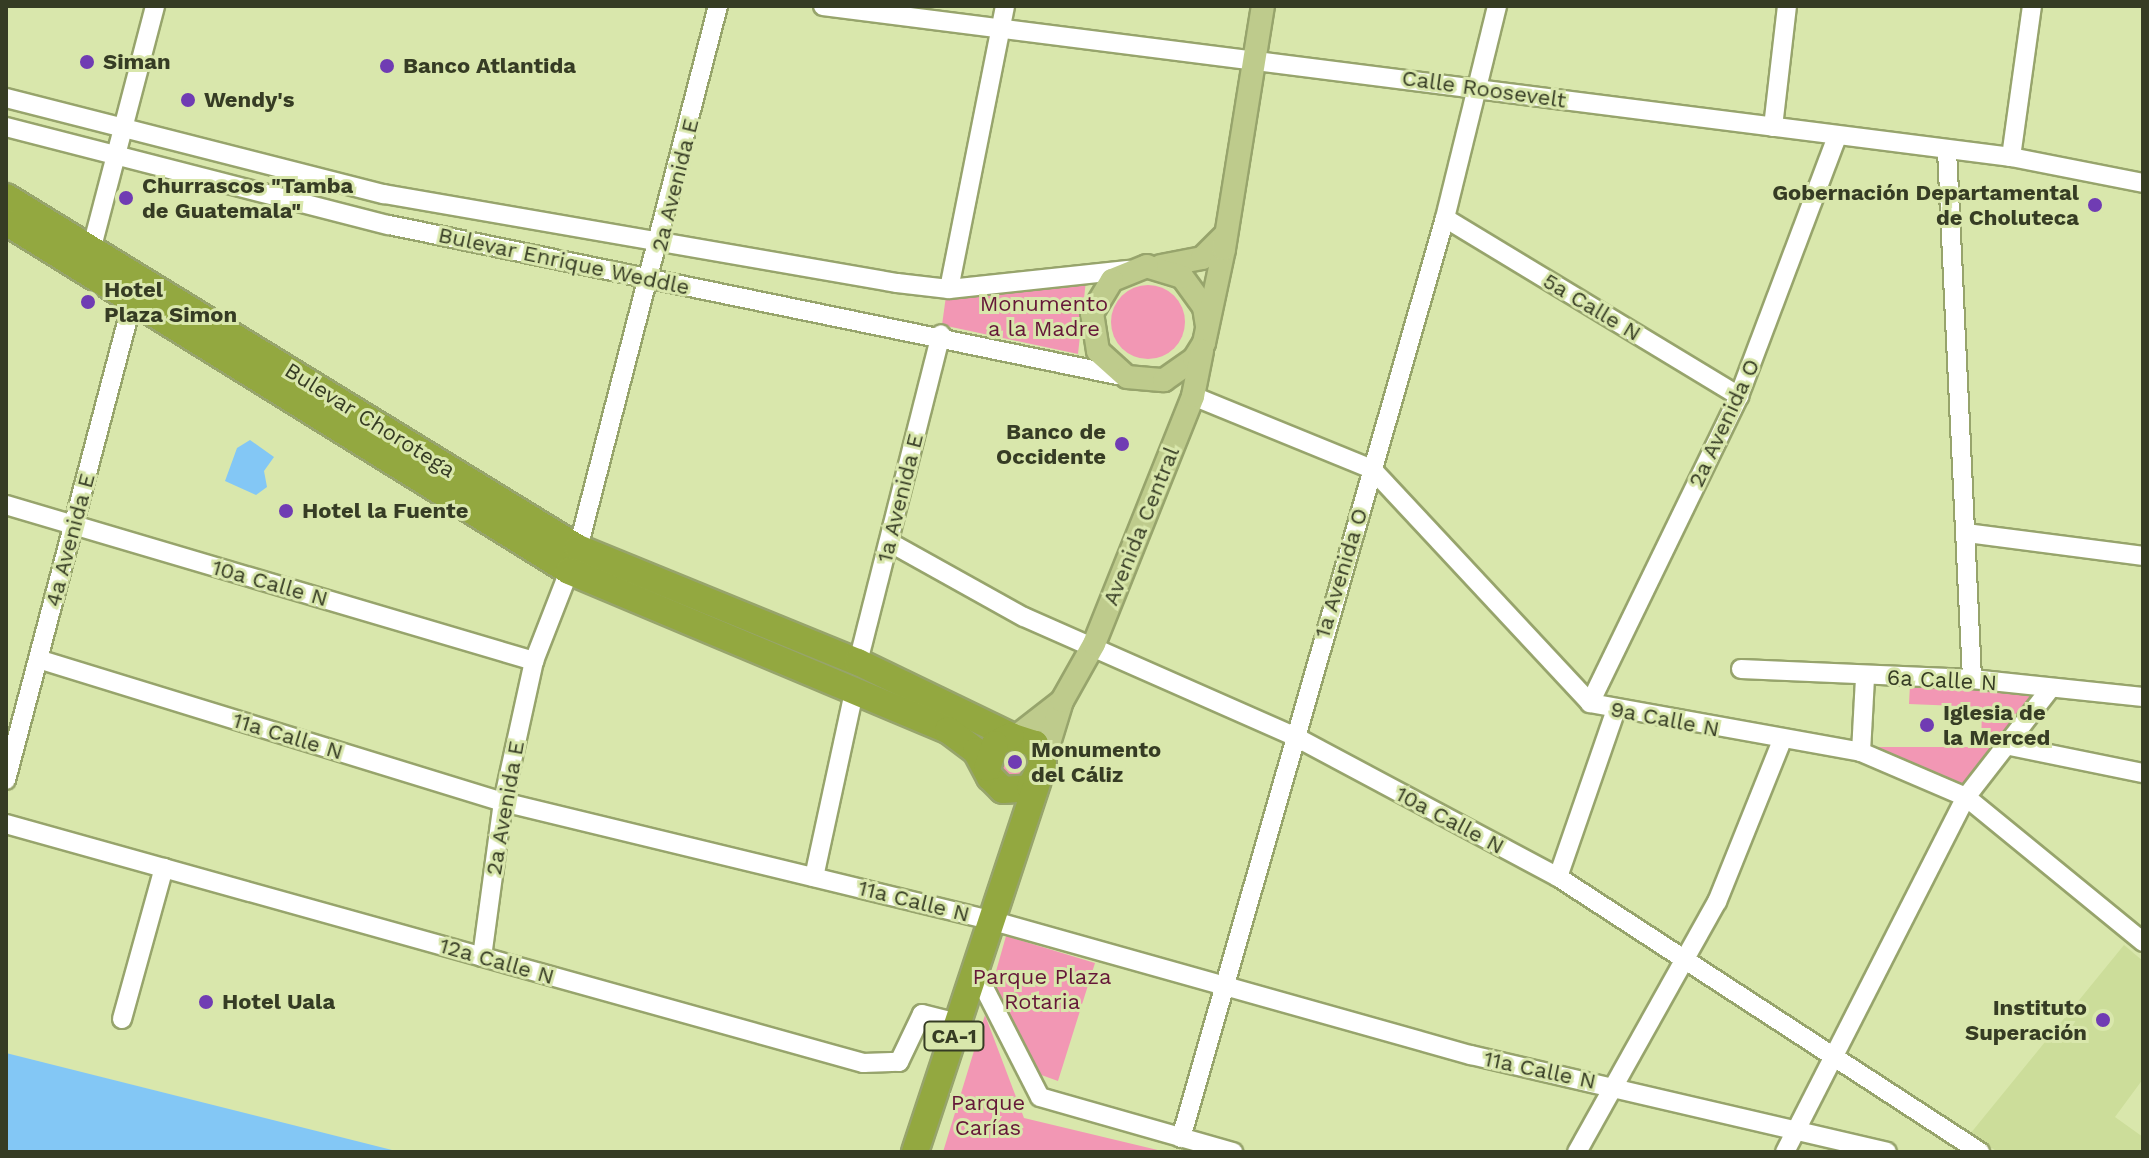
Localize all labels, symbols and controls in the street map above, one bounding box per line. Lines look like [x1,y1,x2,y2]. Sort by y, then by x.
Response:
place label: Siman [103,49,171,75]
marker: Siman [78,53,96,71]
place label: Banco Atlantida [403,53,577,79]
marker: Banco Atlantida [378,57,396,75]
street label: Calle Roosevelt [1400,64,1568,114]
place label: Wendy's [204,87,294,113]
marker: Wendy's [179,91,197,109]
street label: 2a Avenida E [646,115,704,255]
place label: Churrascos "Tamba de Guatemala" [142,172,353,224]
place label: Gobernación Departamental de Choluteca [1772,179,2079,230]
marker: Churrascos "Tamba de Guatemala" [117,189,135,207]
marker: Gobernación Departamental de Choluteca [2086,196,2104,214]
street label: Bulevar Enrique Weddle [435,221,693,301]
street label: 5a Calle N [1538,267,1646,347]
place label: Hotel Plaza Simon [104,276,237,328]
park label: Monumento a la Madre [980,290,1108,342]
marker: Hotel Plaza Simon [79,293,97,311]
street label: 2a Avenida O [1682,354,1766,492]
street label: Bulevar Chorotega [280,357,460,483]
place label: Banco de Occidente [996,418,1106,470]
street label: 1a Avenida E [871,430,929,566]
marker: Banco de Occidente [1113,435,1131,453]
street label: Avenida Central [1097,442,1185,610]
street label: 4a Avenida E [39,470,101,610]
place label: Hotel la Fuente [302,498,469,524]
marker: Hotel la Fuente [277,502,295,520]
street label: 1a Avenida O [1308,504,1374,642]
street label: 10a Calle N [209,554,331,612]
street label: 6a Calle N [1886,664,1998,696]
street label: 9a Calle N [1608,695,1722,743]
place label: Iglesia de la Merced [1943,699,2050,750]
street label: 11a Calle N [229,707,347,765]
marker: Iglesia de la Merced [1918,716,1936,734]
place label: Monumento del Cáliz [1031,736,1161,788]
street label: 2a Avenida E [480,738,530,878]
marker: Monumento del Cáliz [1006,753,1024,771]
street label: 10a Calle N [1391,780,1509,860]
street label: 11a Calle N [855,874,973,928]
street label: 12a Calle N [436,932,558,990]
park label: Parque Plaza Rotaria [973,963,1111,1014]
place label: Hotel Uala [222,989,335,1015]
marker: Hotel Uala [197,993,215,1011]
place label: Instituto Superación [1965,994,2087,1046]
marker: Instituto Superación [2094,1011,2112,1029]
road number: CA-1 [922,1020,986,1052]
street label: 11a Calle N [1481,1045,1599,1095]
park label: Parque Carías [951,1089,1025,1140]

